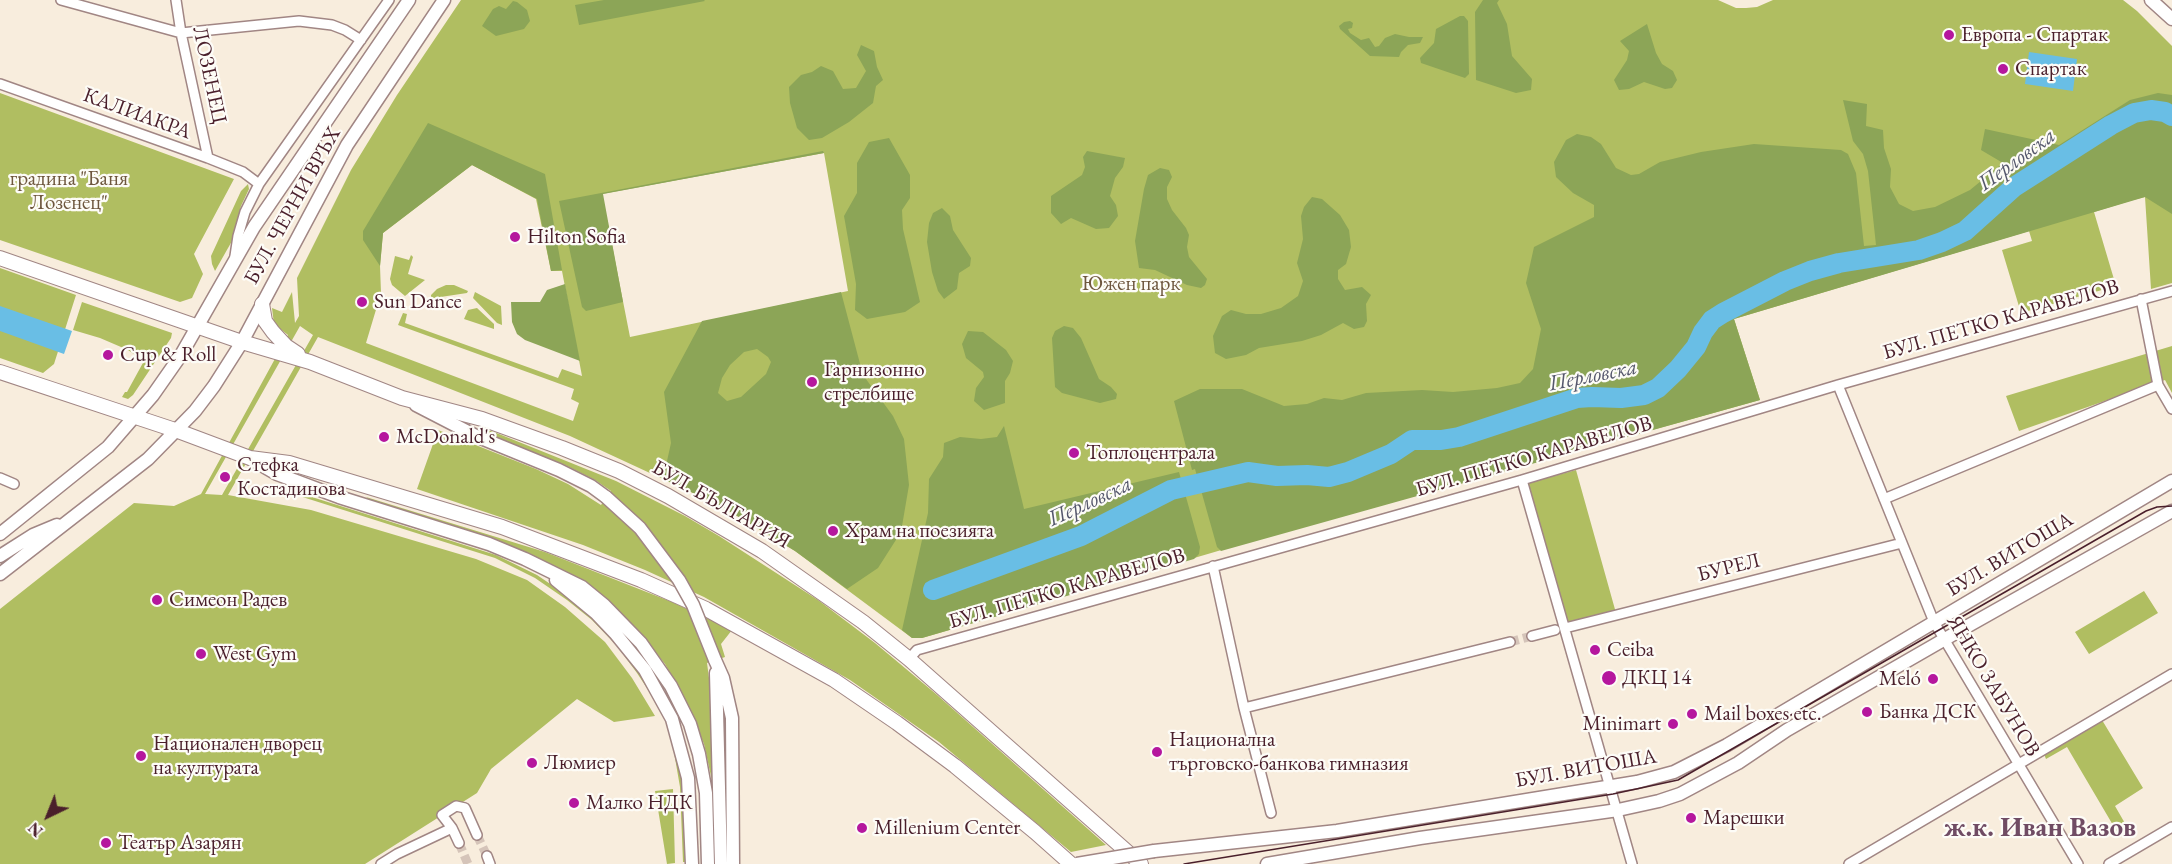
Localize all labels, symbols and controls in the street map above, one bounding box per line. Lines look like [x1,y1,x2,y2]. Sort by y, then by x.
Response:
place label: Европа - Спартак [1961,22,2108,48]
street label: ЛОЗЕНЕЦ [186,24,232,126]
marker: Европа - Спартак [1942,28,1956,42]
place label: Спартак [2015,56,2087,82]
marker: Спартак [1996,62,2010,76]
street label: КАЛИАКРА [80,83,194,145]
street label: БУЛ. ЧЕРНИ ВРЪХ [239,123,347,289]
water label: Перловска [1973,123,2061,197]
park label: градина "Баня Лозенец" [10,166,128,216]
place label: Hilton Sofia [527,224,626,250]
marker: Hilton Sofia [508,230,522,244]
park label: Южен парк [1081,271,1181,297]
street label: БУЛ. ПЕТКО КАРАВЕЛОВ [1880,274,2122,366]
place label: Sun Dance [374,289,462,315]
marker: Sun Dance [355,295,369,309]
place label: Cup & Roll [120,342,216,368]
marker: Cup & Roll [101,348,115,362]
water label: Перловска [1546,354,1640,398]
place label: Гарнизонно стрелбище [824,357,925,407]
marker: Гарнизонно стрелбище [805,375,819,389]
street label: БУЛ. ПЕТКО КАРАВЕЛОВ [1413,411,1655,503]
place label: McDonald's [396,424,495,450]
marker: McDonald's [377,430,391,444]
place label: Топлоцентрала [1086,440,1215,466]
marker: Топлоцентрала [1067,446,1081,460]
place label: Стефка Костадинова [237,452,346,502]
street label: БУЛ. БЪЛГАРИЯ [647,455,795,555]
marker: Стефка Костадинова [218,470,232,484]
water label: Перловска [1044,471,1136,533]
street label: БУЛ. ВИТОША [1942,507,2078,603]
place label: Храм на поезията [845,518,994,544]
marker: Храм на поезията [826,524,840,538]
street label: БУЛ. ПЕТКО КАРАВЕЛОВ [946,543,1188,635]
street label: БУРЕЛ [1695,548,1763,588]
place label: Симеон Радев [169,587,287,613]
marker: Симеон Радев [150,593,164,607]
street label: ЯНКО ЗАБУНОВ [1941,611,2045,761]
place label: Ceiba [1607,637,1654,663]
place label: West Gym [213,641,297,667]
marker: Ceiba [1588,643,1602,657]
marker: West Gym [194,647,208,661]
place label: ДКЦ 14 [1622,665,1691,691]
place label: Meló [1879,666,1921,692]
marker: ДКЦ 14 [1600,669,1618,687]
marker: Meló [1926,672,1940,686]
place label: Банка ДСК [1879,699,1977,725]
place label: Mail boxes etc. [1704,701,1822,727]
marker: Банка ДСК [1860,705,1874,719]
marker: Mail boxes etc. [1685,707,1699,721]
place label: Minimart [1582,711,1661,737]
marker: Minimart [1666,717,1680,731]
place label: Национална търговско-банкова гимназия [1169,727,1409,777]
place label: Национален дворец на културата [153,731,322,781]
street label: БУЛ. ВИТОША [1513,744,1659,794]
marker: Национална търговско-банкова гимназия [1150,745,1164,759]
marker: Национален дворец на културата [134,749,148,763]
place label: Люмиер [544,750,616,776]
marker: Люмиер [525,756,539,770]
north arrow [18,786,78,846]
place label: Малко НДК [586,790,693,816]
marker: Малко НДК [567,796,581,810]
place label: Марешки [1703,805,1785,831]
marker: Марешки [1684,811,1698,825]
district label: ж.к. Иван Вазов [1944,813,2136,845]
place label: Millenium Center [874,815,1020,841]
text: N [23,817,47,842]
marker: Millenium Center [855,821,869,835]
place label: Театър Азарян [118,830,242,856]
marker: Театър Азарян [99,836,113,850]

